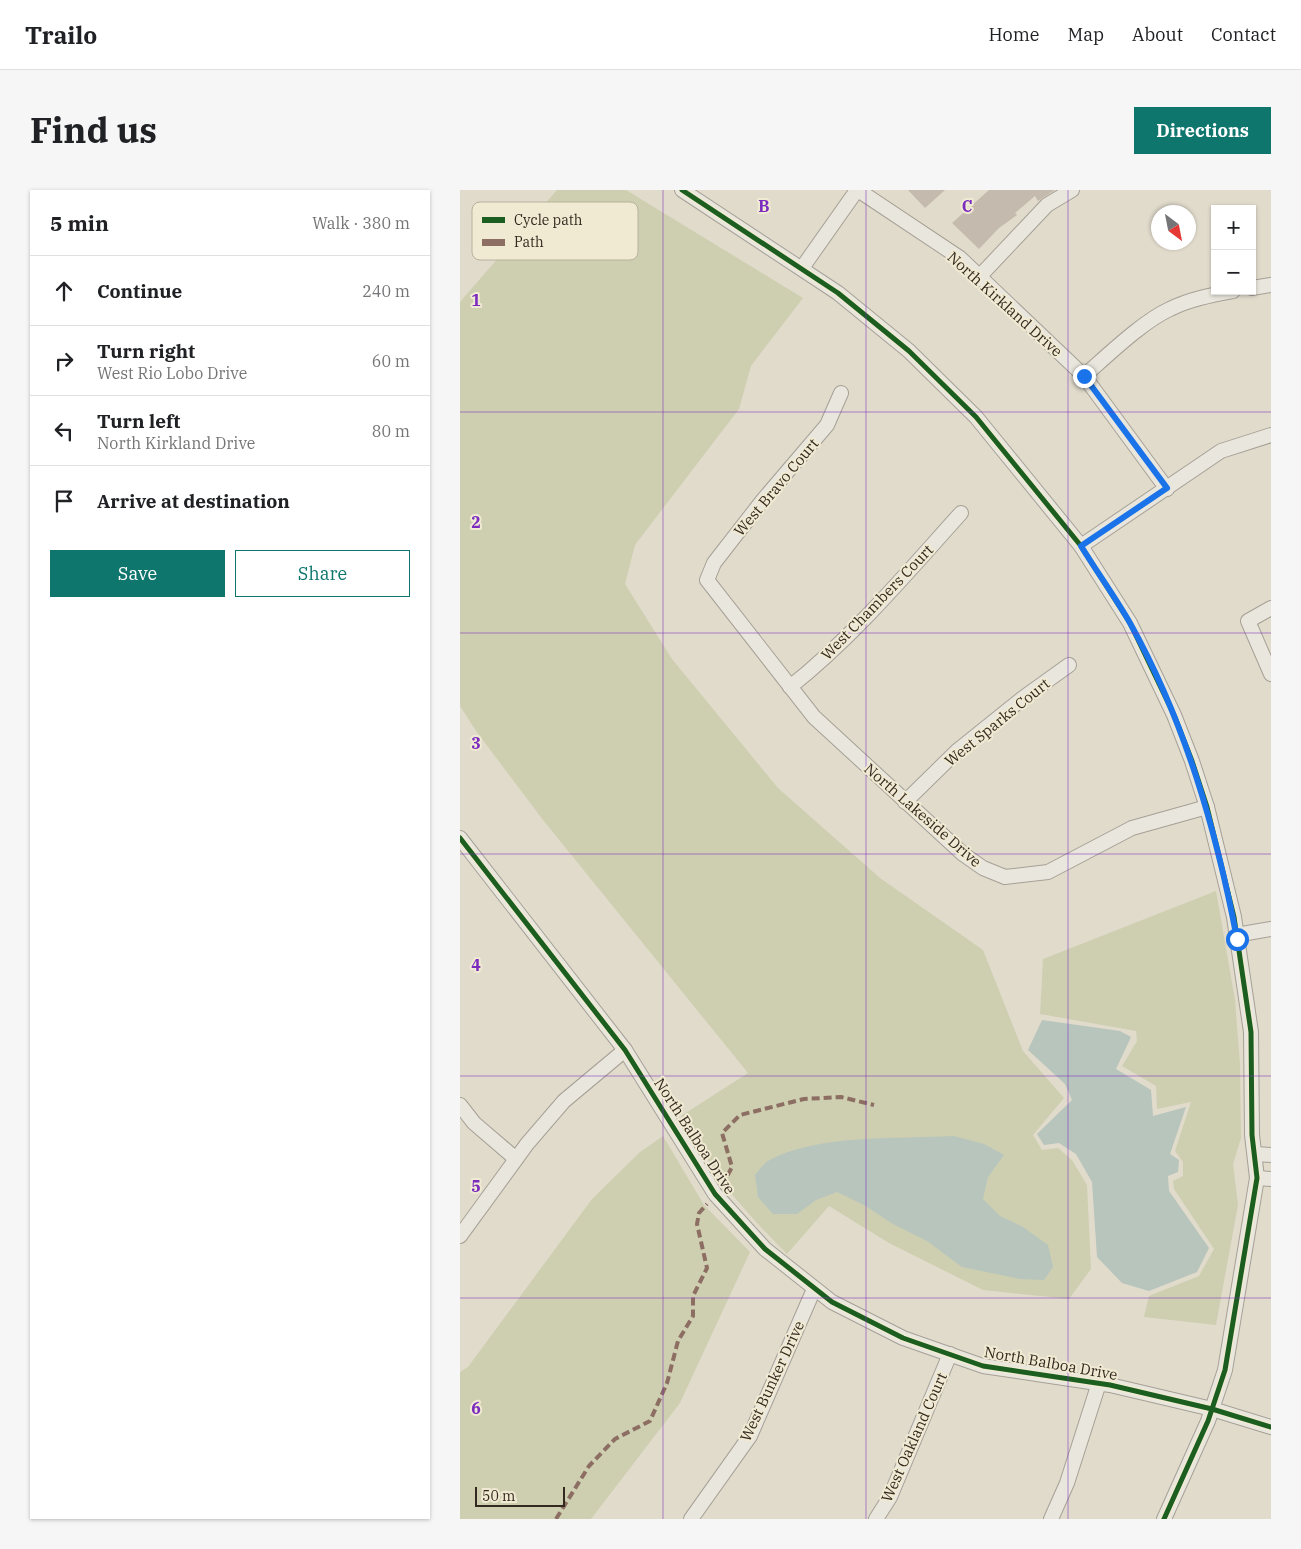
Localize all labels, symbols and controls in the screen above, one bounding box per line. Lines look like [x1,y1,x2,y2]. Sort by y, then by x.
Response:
text: Trailo [25,19,97,51]
text: Home [988,23,1040,46]
text: Map [1068,23,1104,46]
text: About [1132,23,1183,46]
text: Contact [1211,23,1276,46]
text: Find us [30,107,157,153]
button: Directions [1134,107,1271,154]
text: B [758,196,770,216]
text: C [962,196,972,216]
legend [472,202,638,260]
north arrow [1151,205,1196,250]
map controls [1211,205,1256,295]
button: + [1211,205,1256,250]
text: 5 min [50,209,109,237]
text: Cycle path [514,211,583,229]
text: Walk · 380 m [312,213,410,233]
text: Path [514,233,544,251]
street label: North Kirkland Drive [943,247,1067,361]
button: − [1211,250,1256,295]
icon: ahead [50,277,78,305]
text: Continue [97,279,182,303]
text: 240 m [362,281,410,301]
text: 1 [471,290,481,310]
text: Turn right [97,339,195,363]
icon: right [50,347,78,375]
text: 60 m [372,351,410,371]
text: West Rio Lobo Drive [97,363,247,383]
route end [1073,365,1096,388]
text: Turn left [97,409,180,433]
icon: left [50,417,78,445]
text: 80 m [372,421,410,441]
text: North Kirkland Drive [97,433,255,453]
street label: West Bravo Court [730,434,822,540]
icon: arrive [50,487,78,515]
text: Arrive at destination [97,489,290,513]
text: 2 [471,512,481,532]
street label: West Chambers Court [817,540,937,664]
button: Save [50,550,225,597]
button: Share [235,550,410,597]
street label: West Sparks Court [941,674,1053,770]
text: 3 [471,733,481,753]
street label: North Lakeside Drive [860,759,986,871]
route start [1226,928,1249,951]
text: 4 [471,955,481,975]
street label: North Balboa Drive [650,1074,740,1198]
text: 5 [471,1176,481,1196]
street label: West Bunker Drive [736,1318,808,1444]
street label: North Balboa Drive [983,1342,1119,1384]
street label: West Oakland Court [877,1369,951,1505]
text: 6 [471,1398,481,1418]
scale bar [475,1484,565,1507]
text: 50 m [482,1487,515,1505]

